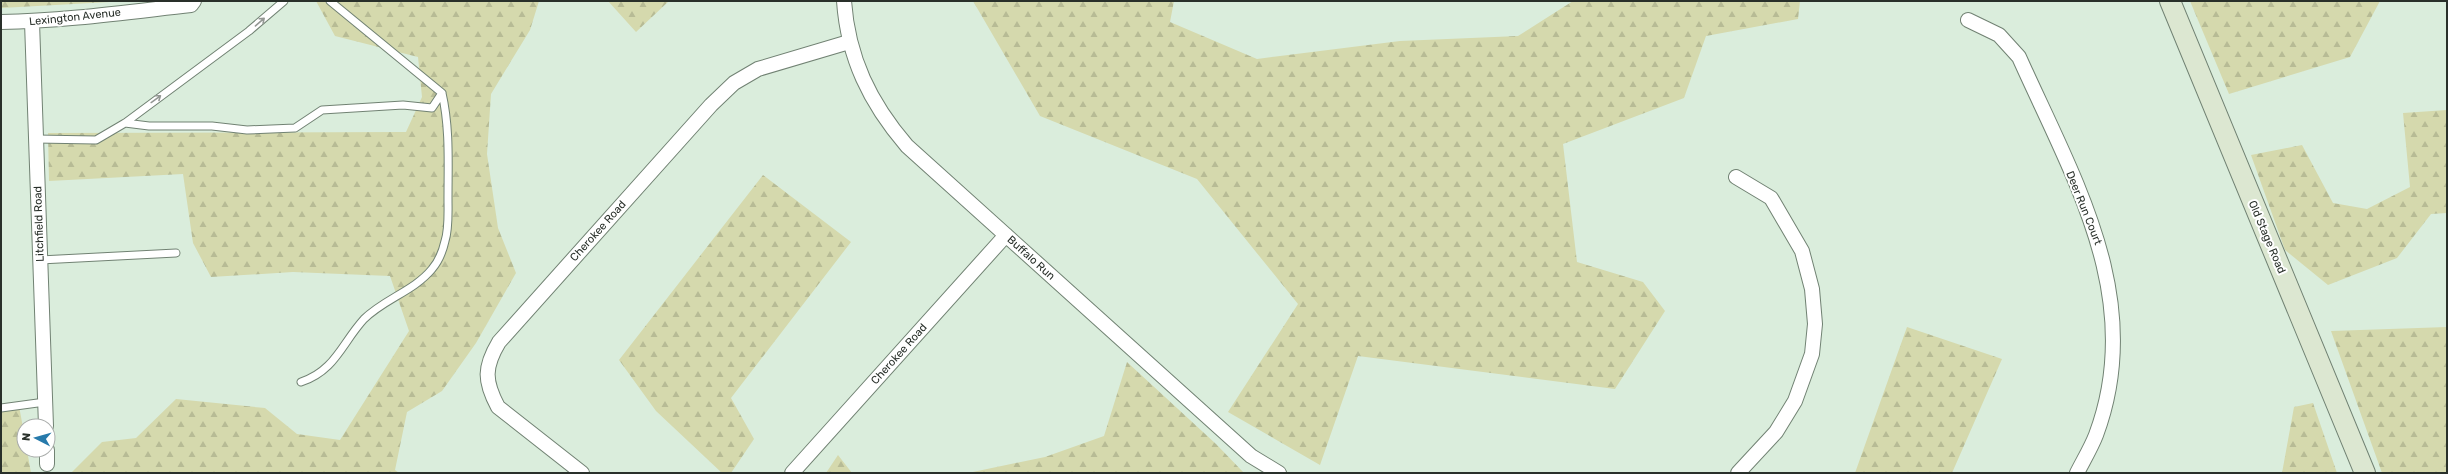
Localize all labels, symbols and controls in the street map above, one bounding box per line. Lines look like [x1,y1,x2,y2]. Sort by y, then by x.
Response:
street label: Lexington Avenue [28,6,122,28]
one-way arrow [255,17,266,26]
one-way arrow [151,95,162,104]
street label: Deer Run Court [2063,169,2105,247]
street label: Litchfield Road [31,186,47,262]
street label: Cherokee Road [567,198,629,264]
street label: Old Stage Road [2246,199,2288,275]
street label: Buffalo Run [1004,233,1058,283]
street label: Cherokee Road [868,321,930,387]
north arrow [16,418,56,458]
text: N [20,432,33,442]

